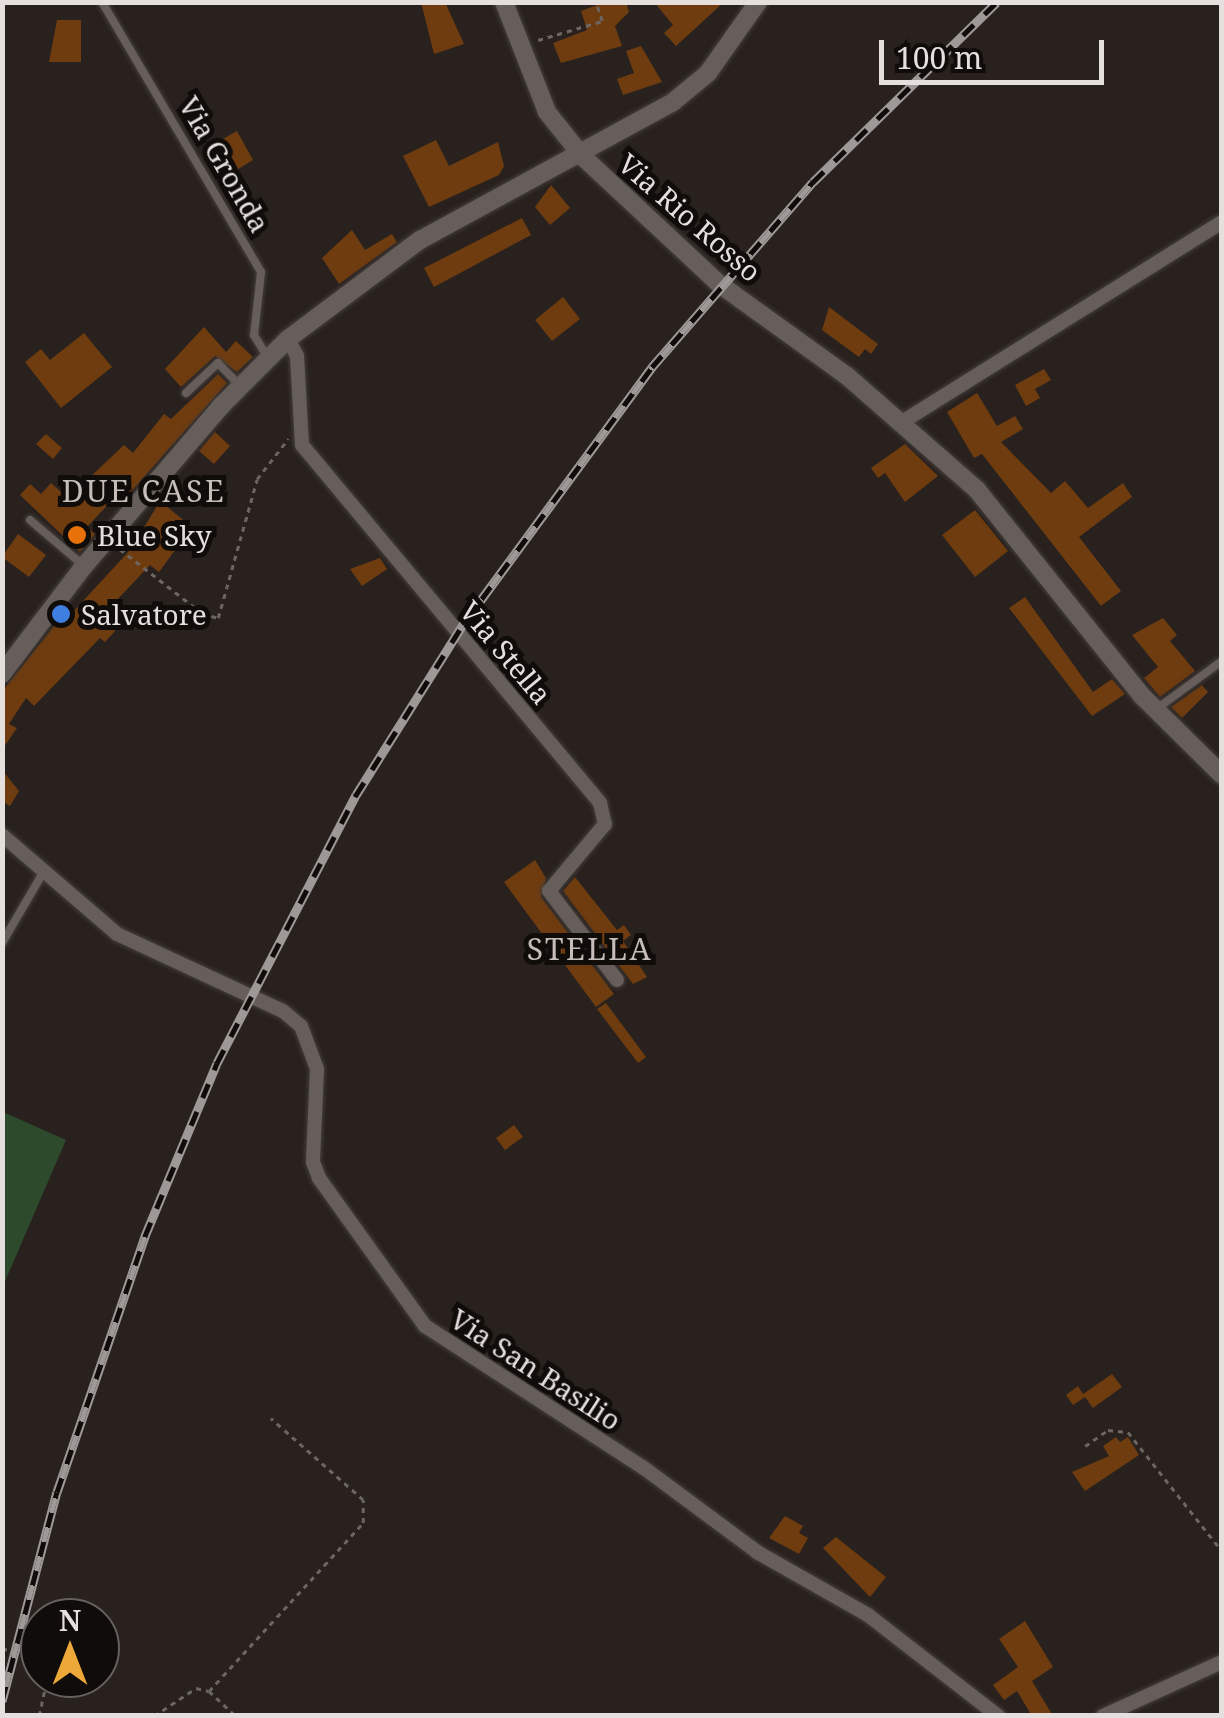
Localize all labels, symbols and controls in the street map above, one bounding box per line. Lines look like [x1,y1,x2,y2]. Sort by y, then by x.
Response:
scale bar [884,20,1109,82]
text: 100 m [896,37,982,78]
street label: Via Gronda [173,90,277,238]
street label: Via Rio Rosso [612,146,768,288]
district label: DUE CASE [62,473,226,509]
place label: Blue Sky [97,518,211,552]
marker: Blue Sky [66,524,88,546]
street label: Via Stella [453,594,559,710]
place label: Salvatore [81,597,207,631]
marker: Salvatore [50,603,72,625]
district label: STELLA [527,931,653,967]
street label: Via San Basilio [444,1301,628,1437]
north arrow [20,1598,120,1698]
text: N [59,1601,81,1639]

